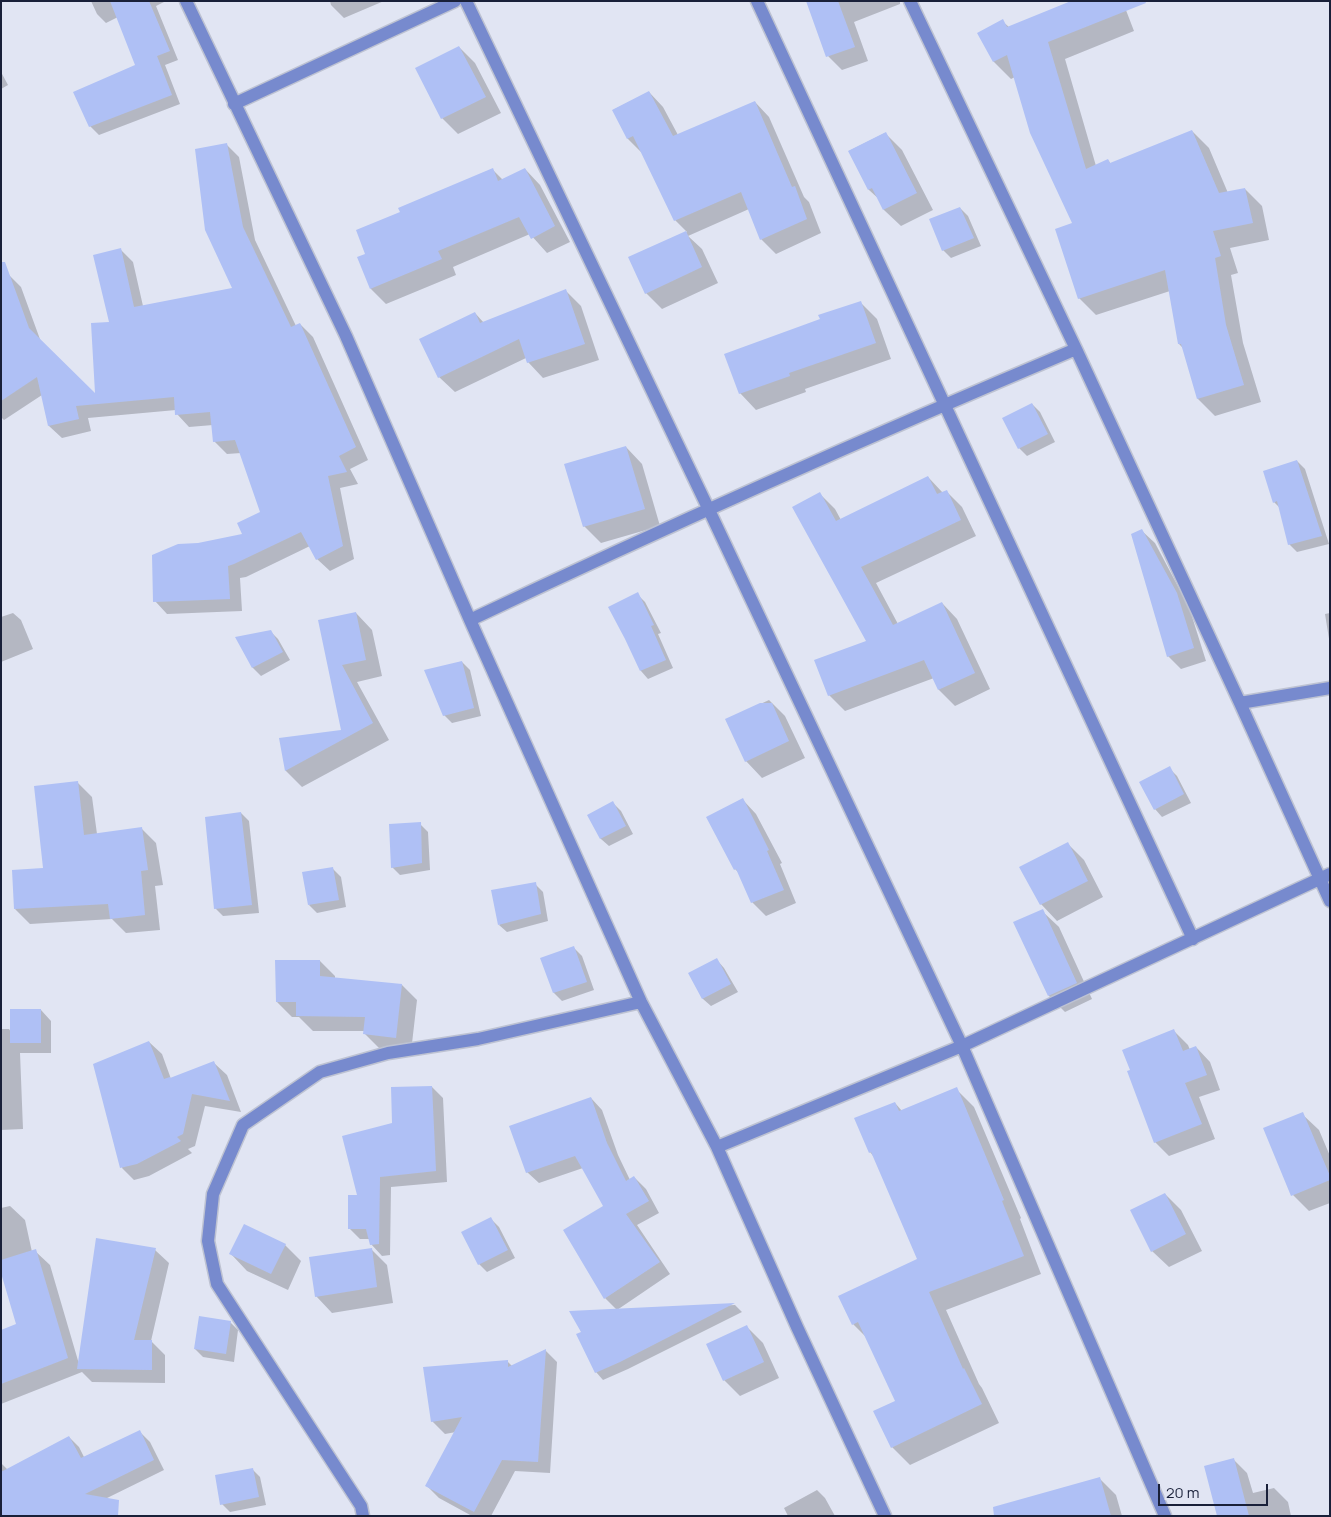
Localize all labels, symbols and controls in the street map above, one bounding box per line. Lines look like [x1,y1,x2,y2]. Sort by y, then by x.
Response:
scale bar [1161,1474,1271,1506]
text: 20 m [1166,1482,1199,1503]

